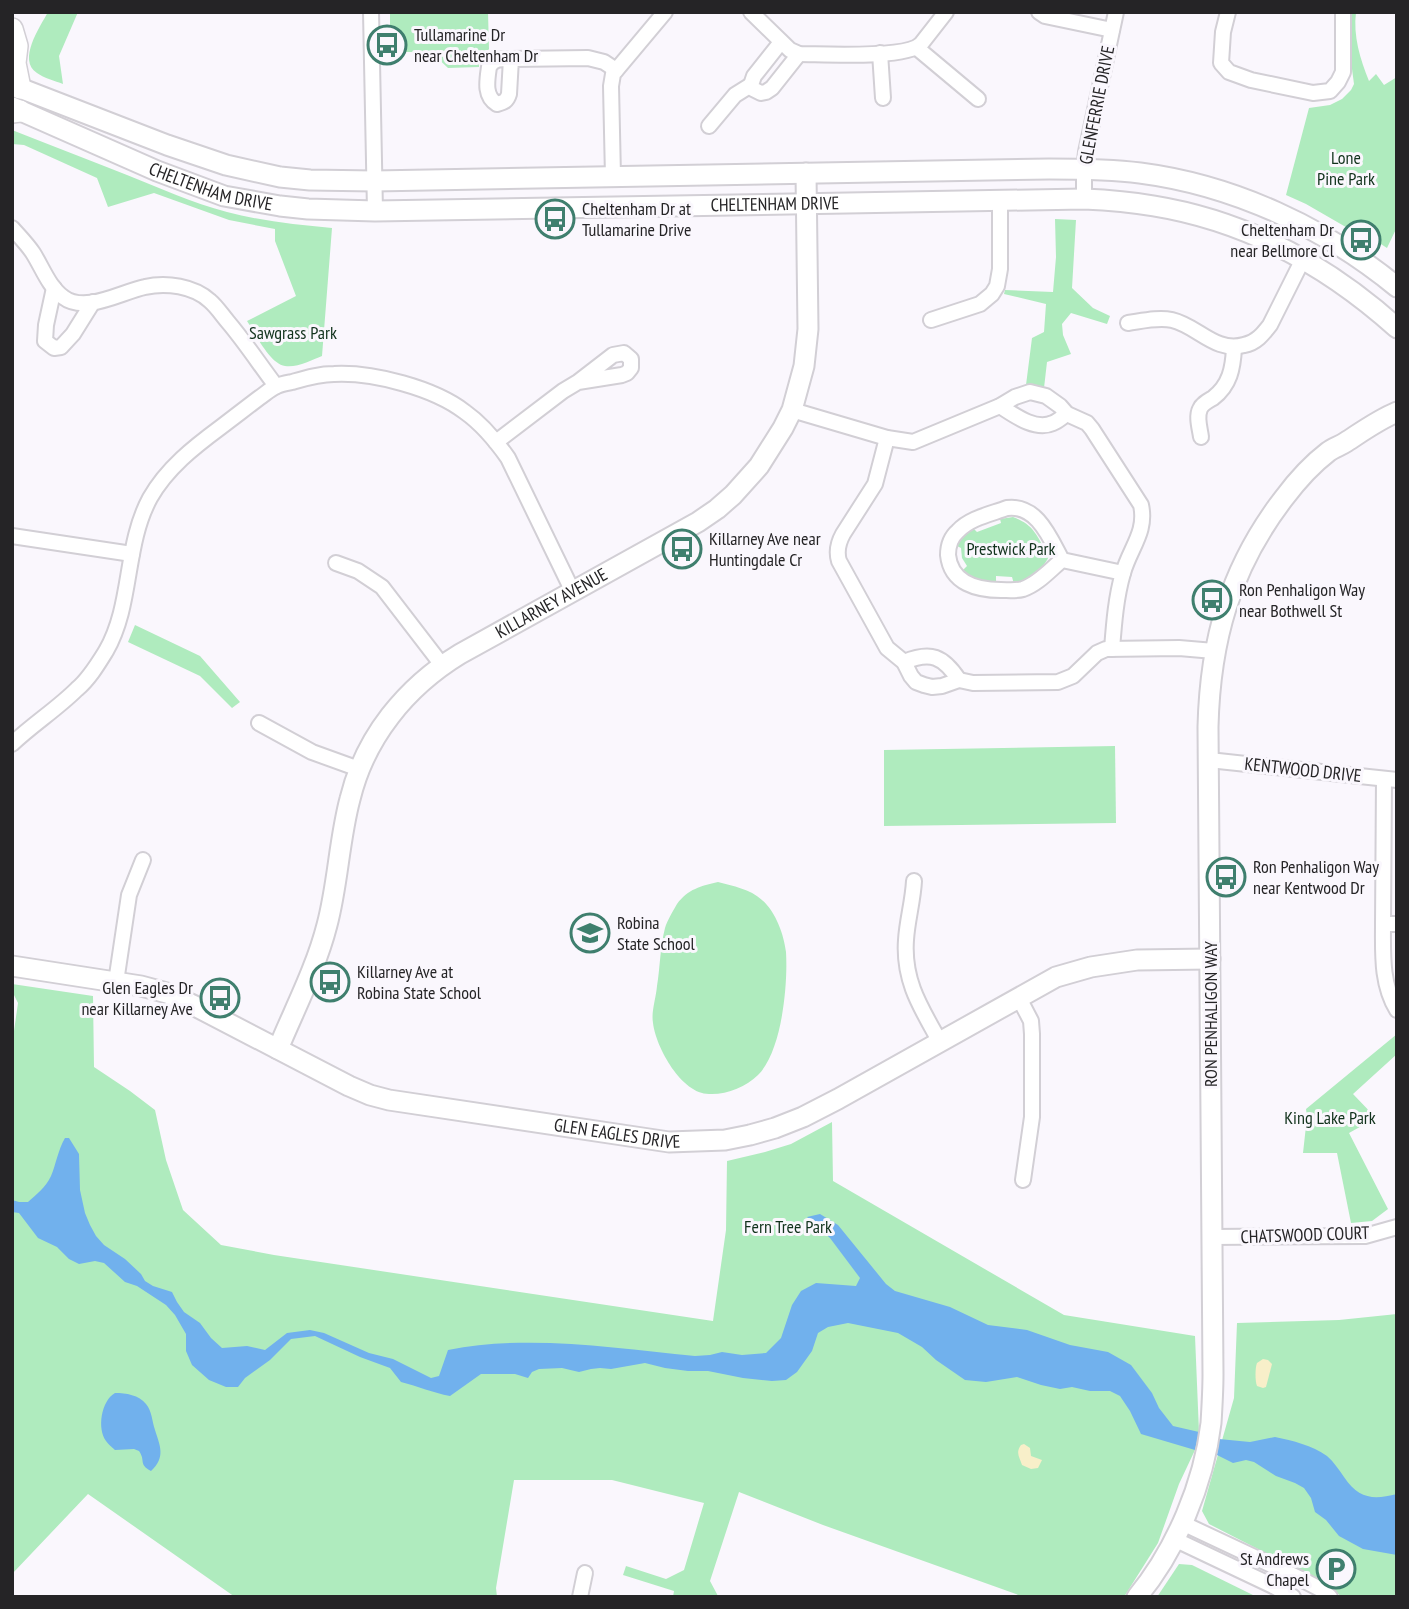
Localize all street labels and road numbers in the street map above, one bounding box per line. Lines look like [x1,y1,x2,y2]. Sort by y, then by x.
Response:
street label: GLENFERRIE DRIVE [1074,44,1119,166]
street label: CHELTENHAM DRIVE [145,157,275,215]
street label: CHELTENHAM DRIVE [710,191,839,216]
street label: KILLARNEY AVENUE [491,563,611,643]
street label: KENTWOOD DRIVE [1243,752,1363,787]
street label: RON PENHALIGON WAY [1199,940,1222,1087]
street label: GLEN EAGLES DRIVE [552,1113,681,1153]
street label: CHATSWOOD COURT [1240,1221,1370,1248]

